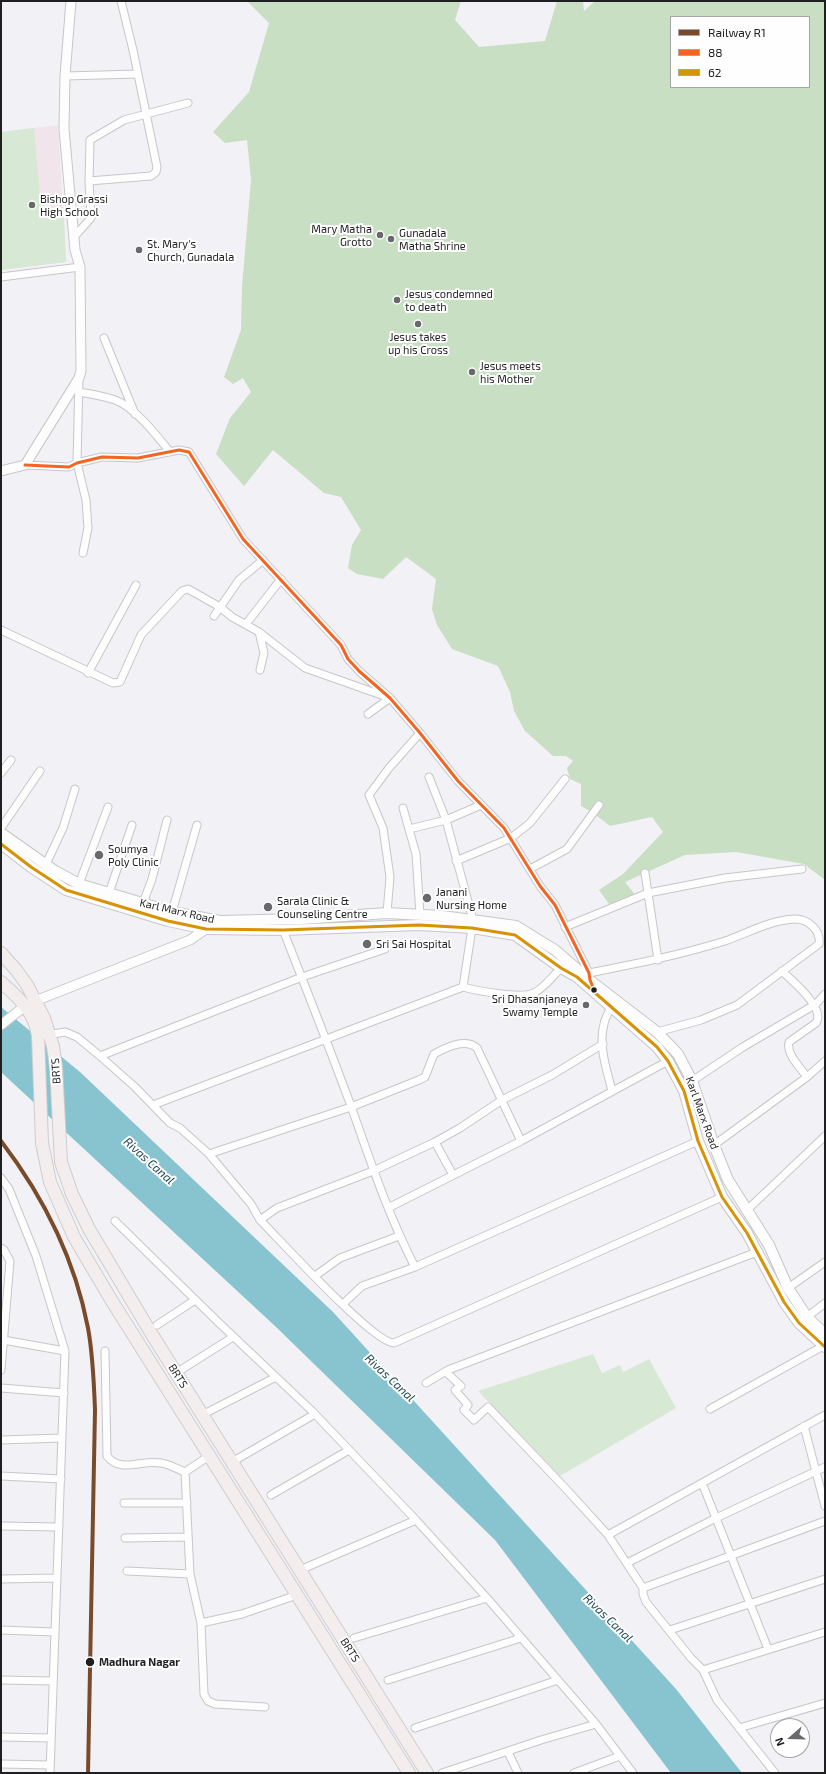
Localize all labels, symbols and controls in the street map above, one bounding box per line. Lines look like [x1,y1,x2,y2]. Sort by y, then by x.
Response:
legend [670,16,810,88]
text: Railway R1 [708,25,766,39]
text: 88 [708,45,723,59]
text: 62 [708,65,722,79]
place label: Bishop Grassi High School [40,192,108,218]
marker: Bishop Grassi High School [27,200,37,210]
place label: Mary Matha Grotto [311,222,372,248]
place label: Gunadala Matha Shrine [399,226,466,252]
marker: Mary Matha Grotto [375,230,385,240]
marker: Gunadala Matha Shrine [386,234,396,244]
place label: St. Mary's Church, Gunadala [147,237,234,263]
marker: St. Mary's Church, Gunadala [134,245,144,255]
place label: Jesus condemned to death [405,287,493,313]
marker: Jesus condemned to death [392,295,402,305]
marker: Jesus takes up his Cross [413,319,423,329]
place label: Jesus takes up his Cross [388,330,448,356]
place label: Jesus meets his Mother [480,359,541,385]
marker: Jesus meets his Mother [467,367,477,377]
place label: Soumya Poly Clinic [108,842,159,868]
marker: Soumya Poly Clinic [93,849,105,861]
place label: Janani Nursing Home [436,885,507,911]
marker: Janani Nursing Home [421,892,433,904]
place label: Sarala Clinic & Counseling Centre [277,894,368,920]
street label: Karl Marx Road [138,896,216,926]
marker: Sarala Clinic & Counseling Centre [262,901,274,913]
place label: Sri Sai Hospital [376,937,451,951]
marker: Sri Sai Hospital [361,938,373,950]
unlabelled marker [589,985,599,995]
place label: Sri Dhasanjaneya Swamy Temple [492,992,578,1018]
marker: Sri Dhasanjaneya Swamy Temple [581,1000,591,1010]
street label: BRTS [49,1058,63,1084]
street label: Karl Marx Road [683,1075,721,1151]
water label: Rivas Canal [121,1134,177,1188]
water label: Rivas Canal [362,1351,418,1405]
street label: BRTS [165,1361,191,1391]
water label: Rivas Canal [580,1591,636,1645]
street label: BRTS [337,1635,363,1665]
place label: Madhura Nagar [99,1655,180,1669]
marker: Madhura Nagar [84,1656,96,1668]
north arrow [770,1718,810,1758]
text: N [772,1736,787,1748]

